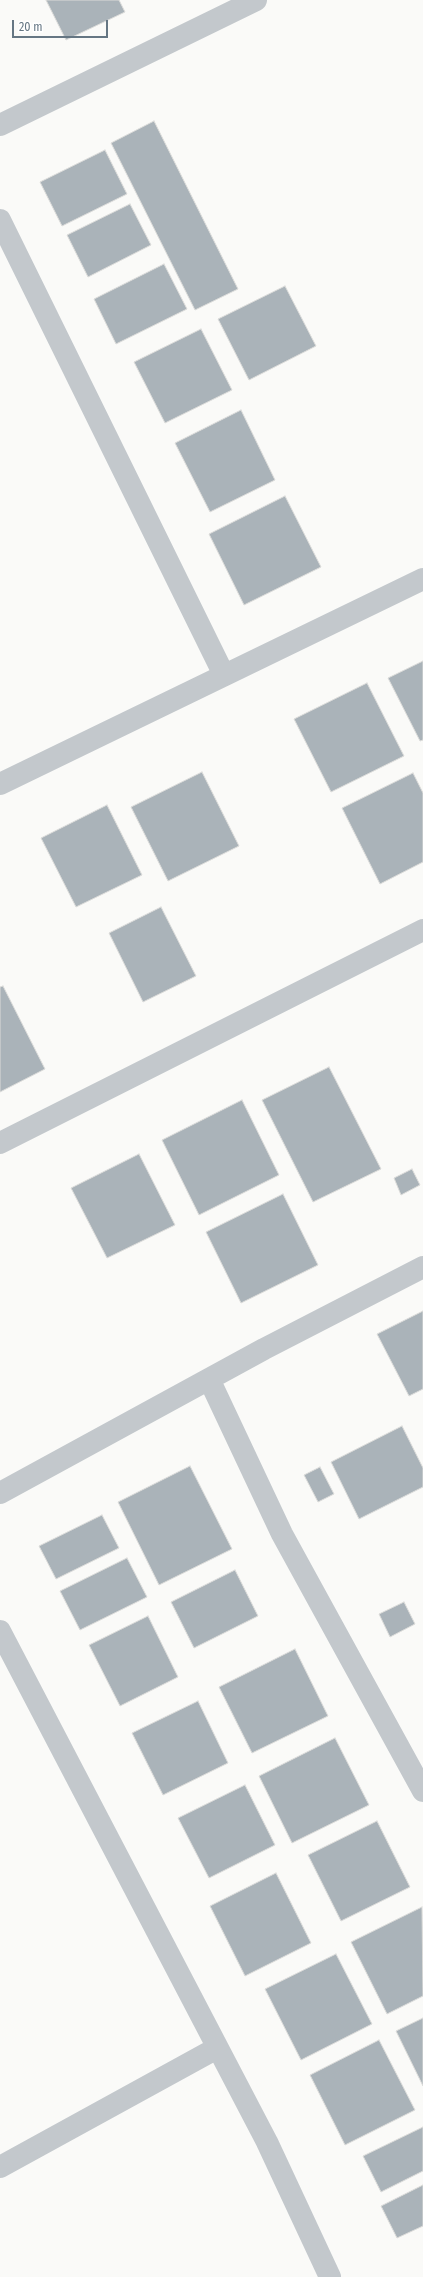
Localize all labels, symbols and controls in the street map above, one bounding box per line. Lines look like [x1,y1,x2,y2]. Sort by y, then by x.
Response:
scale bar [14,12,110,38]
text: 20 m [19,20,43,34]

